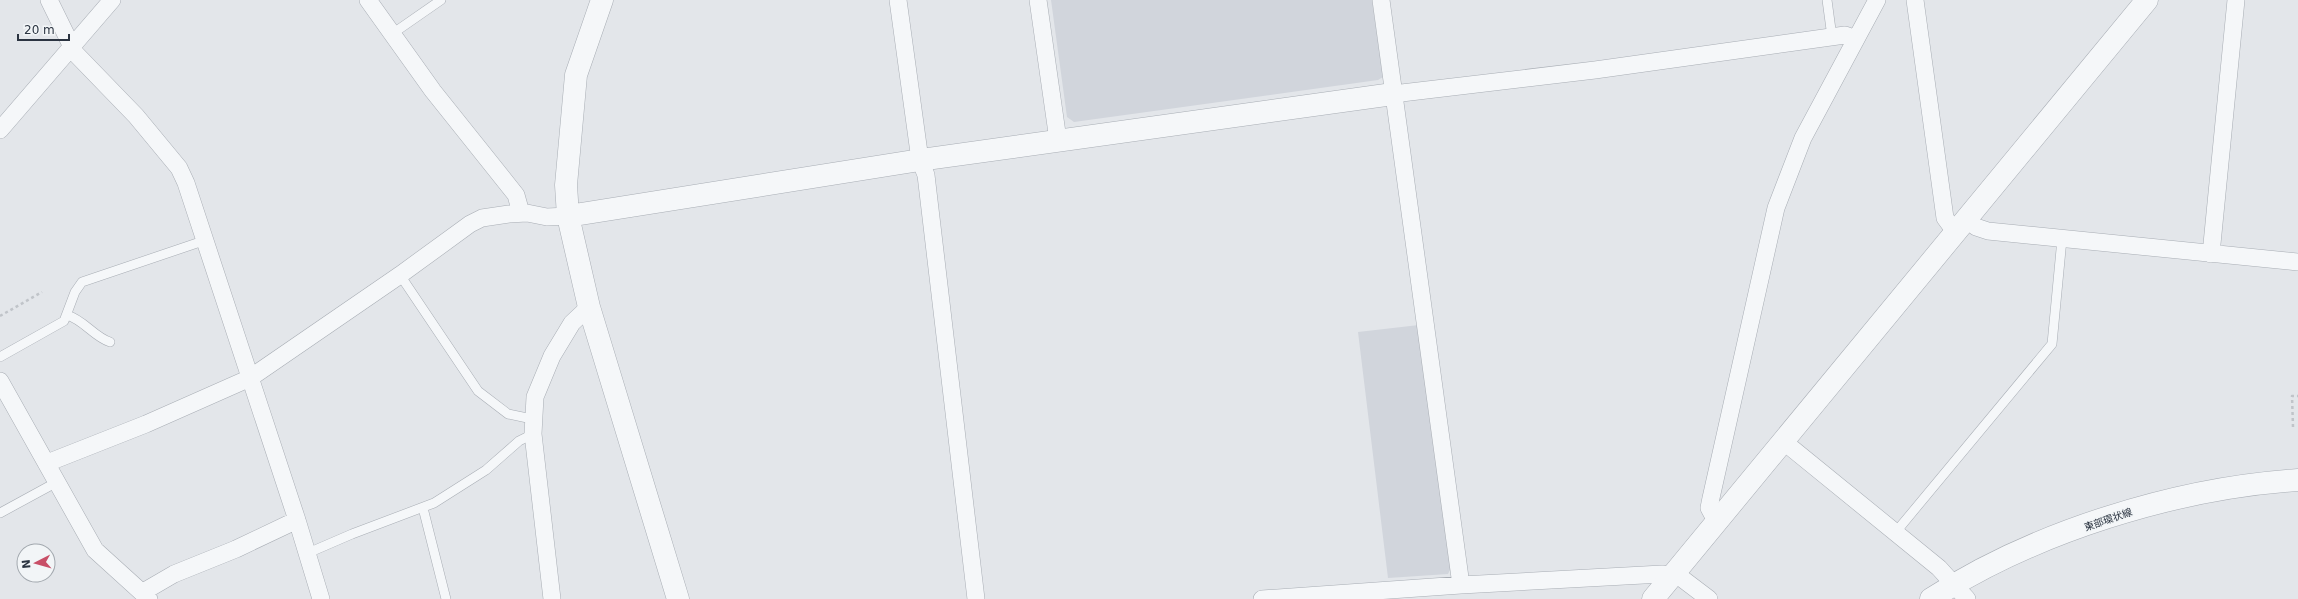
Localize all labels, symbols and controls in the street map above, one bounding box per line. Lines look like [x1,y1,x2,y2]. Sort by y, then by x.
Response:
scale bar [18,16,69,42]
text: 20 m [24,23,55,37]
street label: 東部環状線 [2083,506,2134,533]
north arrow [16,543,56,583]
text: N [20,559,33,569]

